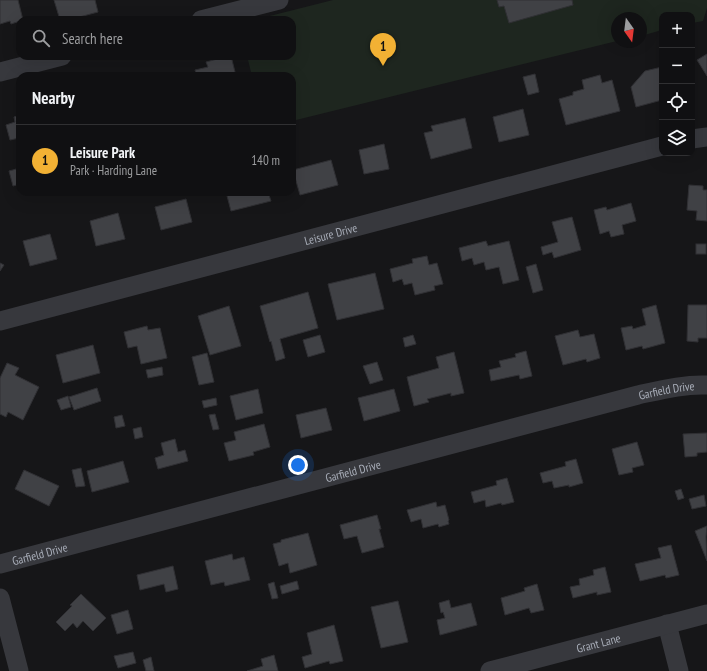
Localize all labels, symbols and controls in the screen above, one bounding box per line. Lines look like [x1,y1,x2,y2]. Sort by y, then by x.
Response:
north arrow [611,12,647,48]
map controls [659,12,695,156]
button: + [659,12,695,48]
search box [16,16,296,60]
icon: search [30,27,52,49]
text: Search here [62,29,123,48]
pin: 1 [370,33,396,66]
button: − [659,48,695,84]
button: locate [659,84,695,120]
text: Nearby [32,87,75,109]
button: layers [659,120,695,156]
text: Leisure Park [70,143,135,162]
text: 1 [42,152,48,169]
text: 140 m [251,152,280,169]
text: Park · Harding Lane [70,162,157,179]
street label: Leisure Drive [303,219,359,248]
street label: Garfield Drive [637,378,695,402]
your location [288,455,308,475]
street label: Garfield Drive [324,456,382,485]
street label: Garfield Drive [10,539,69,568]
street label: Grant Lane [575,630,622,656]

